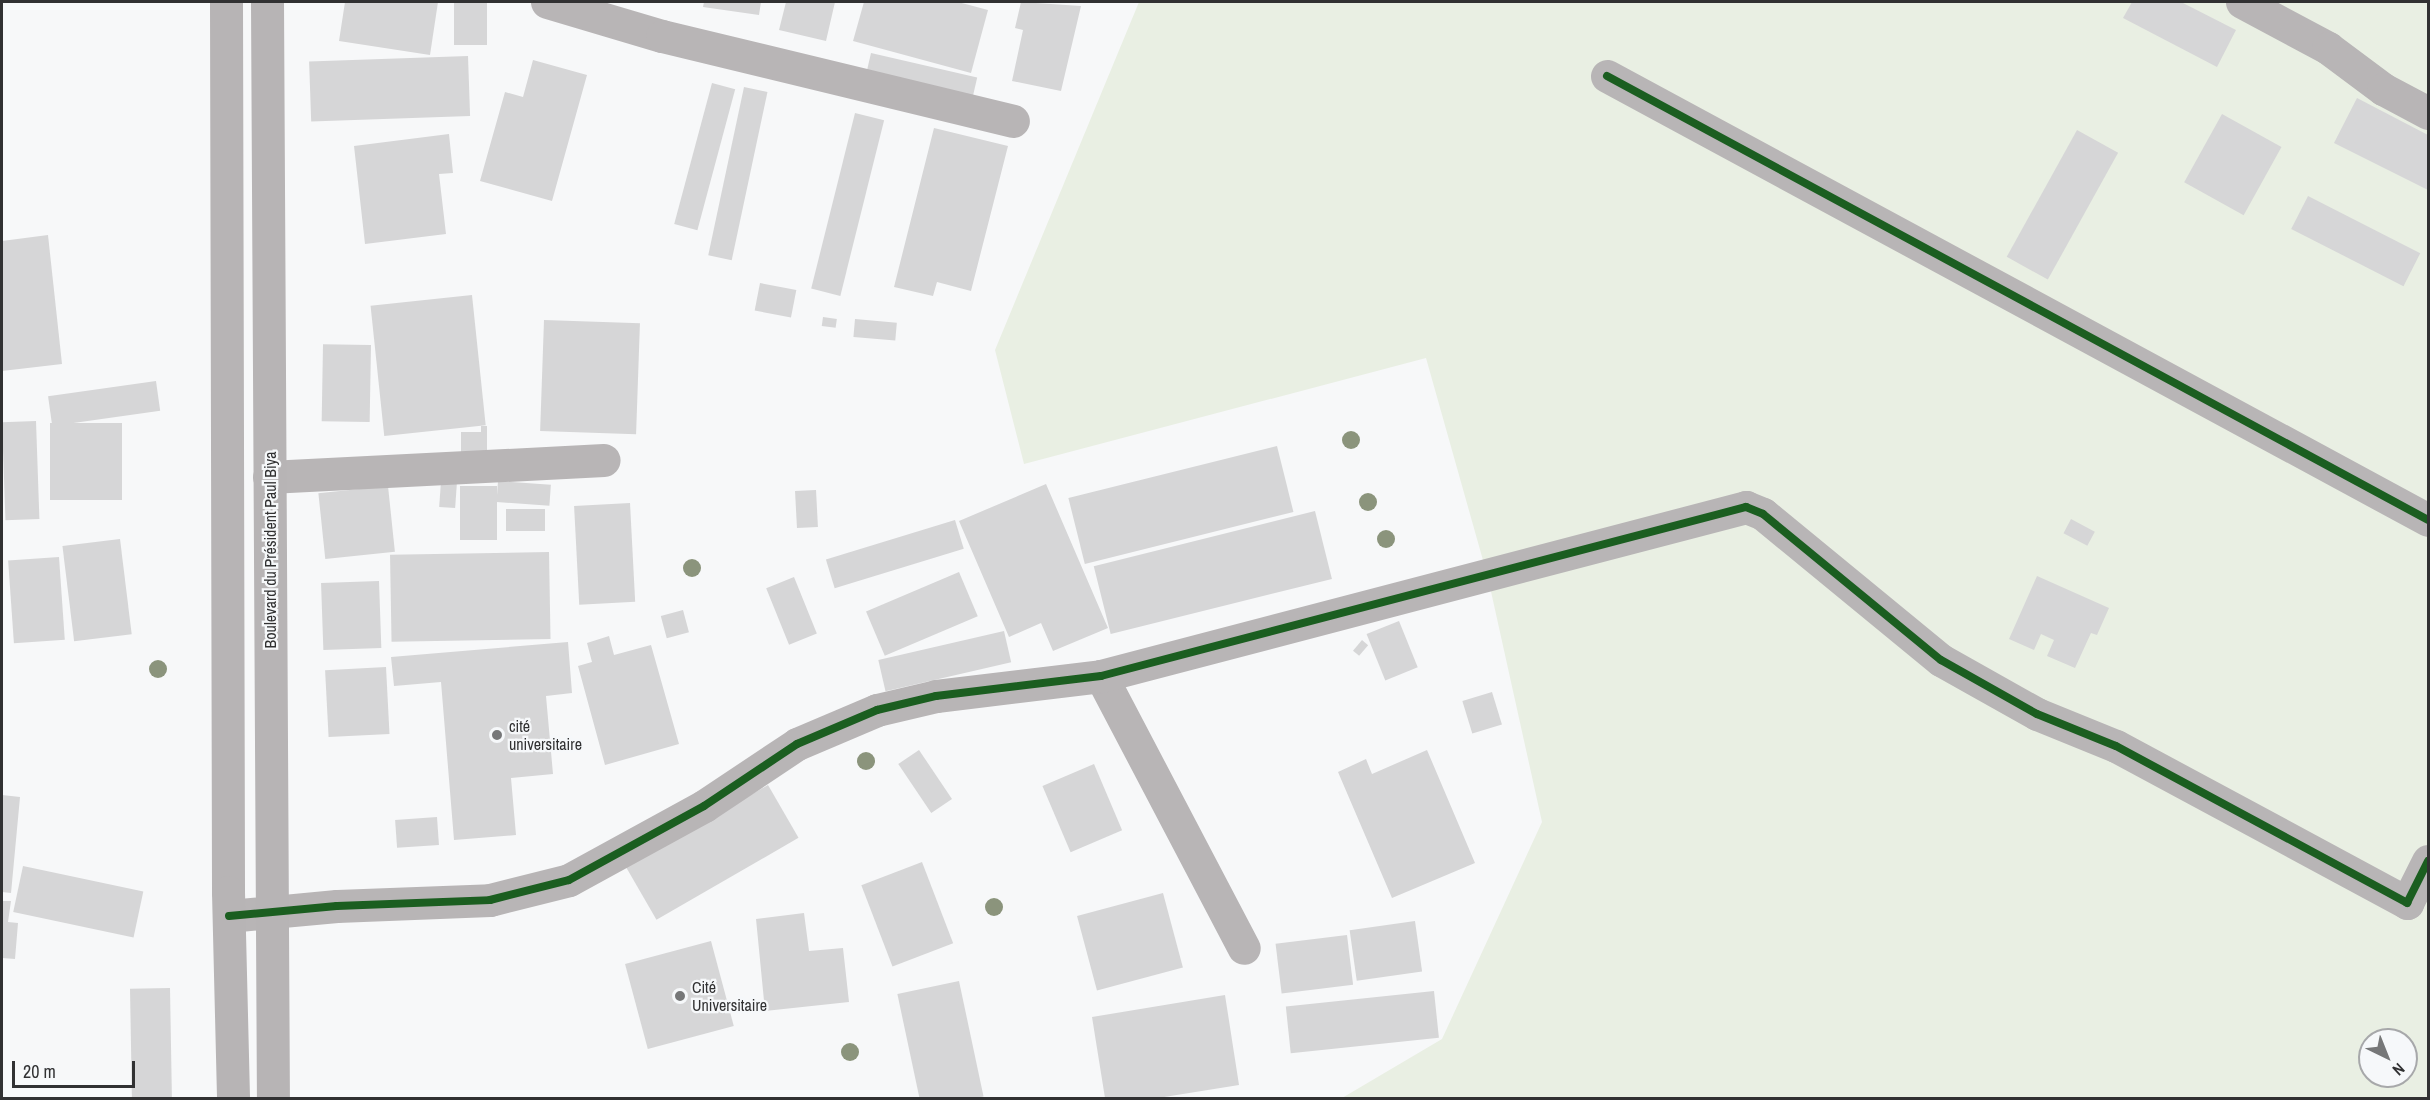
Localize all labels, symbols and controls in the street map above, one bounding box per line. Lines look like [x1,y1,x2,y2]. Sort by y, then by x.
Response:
street label: Boulevard du Président Paul Biya [260,452,280,648]
place label: cité universitaire [509,716,582,754]
marker: cité universitaire [490,728,504,742]
place label: Cité Universitaire [692,977,767,1015]
marker: Cité Universitaire [673,989,687,1003]
north arrow [2358,1028,2418,1088]
scale bar [15,1049,138,1087]
text: N [2388,1058,2410,1081]
text: 20 m [23,1059,56,1084]

